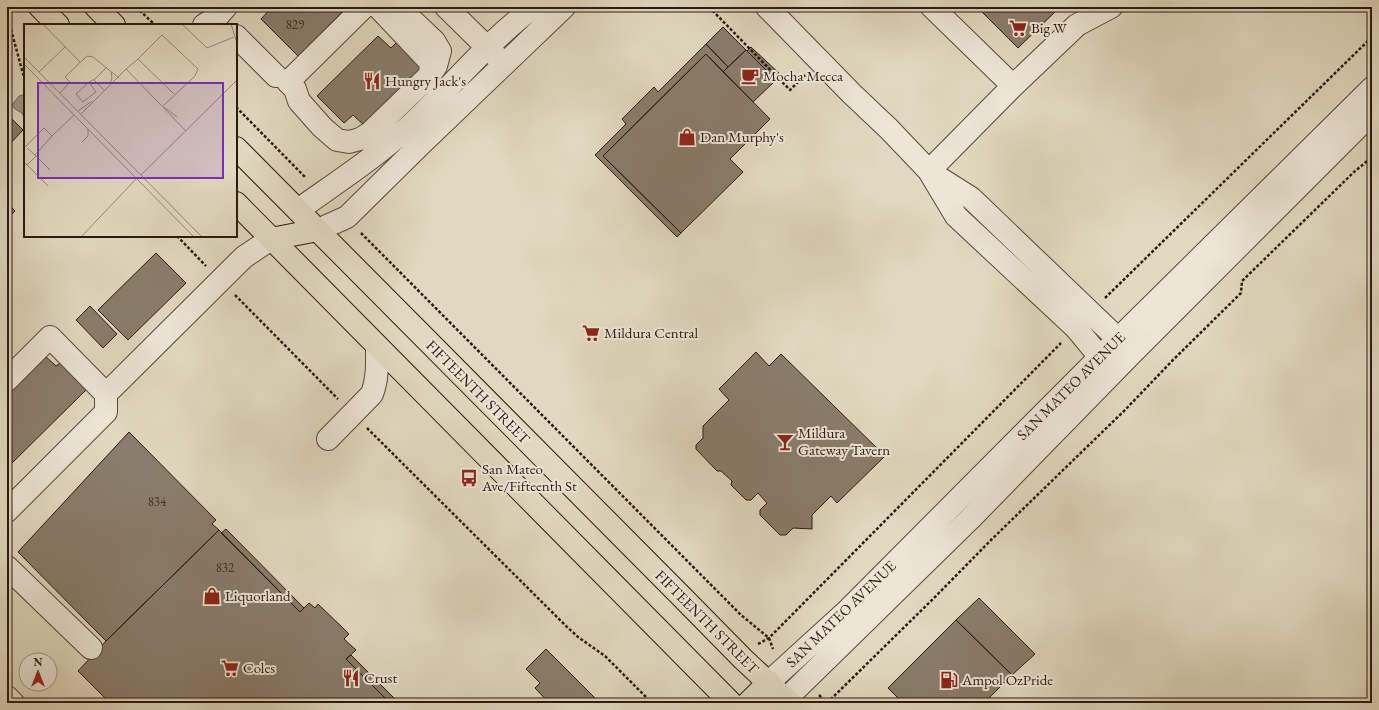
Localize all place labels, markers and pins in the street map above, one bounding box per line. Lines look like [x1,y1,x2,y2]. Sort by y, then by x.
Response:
supermarket icon: Big W [1008,18,1028,38]
place label: Big W [1031,18,1067,37]
cafe icon: Mocha Mecca [740,66,760,86]
place label: Mocha Mecca [763,66,843,85]
restaurant icon: Hungry Jack's [362,71,382,91]
place label: Hungry Jack's [385,71,466,90]
shop icon: Dan Murphy's [677,127,697,147]
place label: Dan Murphy's [700,127,784,146]
supermarket icon: Mildura Central [581,323,601,343]
place label: Mildura Central [604,323,698,342]
place label: Mildura Gateway Tavern [798,423,890,459]
bar icon: Mildura Gateway Tavern [775,432,795,452]
place label: San Mateo Ave/Fifteenth St [481,459,577,495]
bus stop icon: San Mateo Ave/Fifteenth St [459,468,479,488]
shop icon: Liquorland [202,586,222,606]
place label: Liquorland [225,586,291,605]
supermarket icon: Coles [220,658,240,678]
place label: Coles [243,658,275,677]
restaurant icon: Crust [341,668,361,688]
place label: Crust [364,668,397,687]
fuel station icon: Ampol OzPride [939,670,959,690]
place label: Ampol OzPride [961,670,1053,689]

